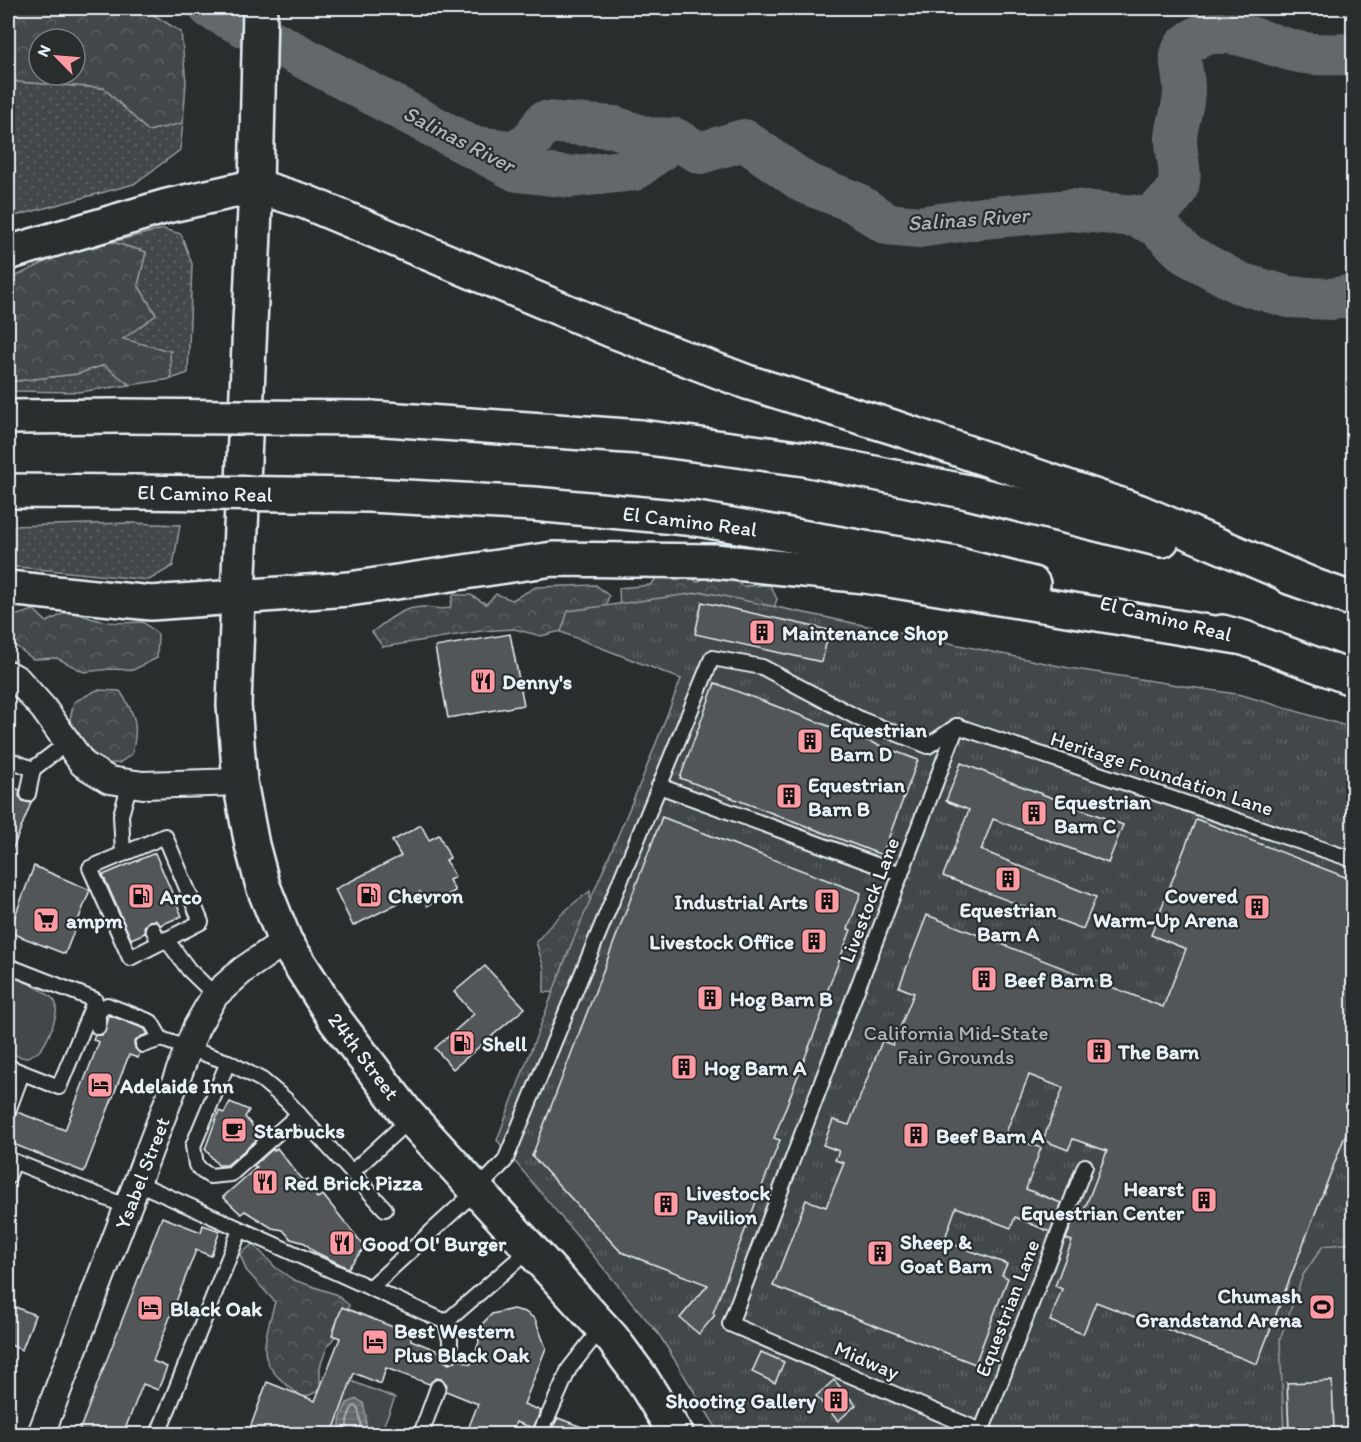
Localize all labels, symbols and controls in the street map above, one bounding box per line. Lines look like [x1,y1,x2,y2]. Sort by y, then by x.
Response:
north arrow [27,27,87,87]
text: N [33,42,55,60]
water label: Salinas River [399,99,522,180]
water label: Salinas River [906,201,1032,237]
street label: El Camino Real [137,479,273,507]
street label: El Camino Real [621,500,759,542]
street label: El Camino Real [1097,590,1235,646]
building icon: Maintenance Shop [747,617,777,647]
place label: Maintenance Shop [782,620,948,646]
restaurant icon: Denny's [468,666,498,696]
place label: Denny's [502,669,572,695]
place label: Equestrian Barn D [830,717,928,766]
street label: Heritage Foundation Lane [1047,725,1277,821]
building icon: Equestrian Barn D [795,726,825,756]
place label: Equestrian Barn B [808,772,906,821]
building icon: Equestrian Barn B [774,781,804,811]
place label: Equestrian Barn C [1054,789,1152,838]
building icon: Equestrian Barn C [1019,798,1049,828]
street label: Livestock Lane [834,834,904,966]
building icon: Equestrian Barn A [993,864,1023,894]
fuel station icon: Chevron [354,880,384,910]
fuel station icon: Arco [126,881,156,911]
place label: Chevron [388,883,464,908]
place label: Covered Warm-Up Arena [1093,883,1239,933]
place label: Arco [159,884,202,909]
building icon: Industrial Arts [812,886,842,916]
place label: Industrial Arts [674,889,808,914]
building icon: Covered Warm-Up Arena [1242,892,1272,922]
place label: Equestrian Barn A [960,897,1057,946]
supermarket icon: ampm [31,905,61,935]
place label: ampm [66,908,123,934]
building icon: Livestock Office [799,926,829,956]
place label: Livestock Office [649,929,794,954]
building icon: Beef Barn B [969,964,999,994]
place label: Beef Barn B [1004,967,1113,992]
building icon: Hog Barn B [695,983,725,1013]
place label: Hog Barn B [730,986,833,1012]
street label: 24th Street [323,1007,405,1105]
park label: California Mid-State Fair Grounds [864,1020,1048,1069]
fuel station icon: Shell [447,1028,477,1058]
place label: Shell [482,1031,528,1056]
building icon: The Barn [1084,1036,1114,1066]
place label: The Barn [1117,1039,1199,1064]
building icon: Hog Barn A [669,1052,699,1082]
place label: Hog Barn A [704,1055,807,1081]
hotel icon: Adelaide Inn [85,1070,115,1100]
place label: Adelaide Inn [119,1073,234,1098]
street label: Ysabel Street [109,1113,175,1233]
cafe icon: Starbucks [219,1115,249,1145]
place label: Starbucks [254,1118,345,1143]
building icon: Beef Barn A [901,1120,931,1150]
place label: Beef Barn A [936,1123,1045,1148]
restaurant icon: Red Brick Pizza [250,1167,280,1197]
place label: Red Brick Pizza [284,1170,424,1195]
place label: Hearst Equestrian Center [1021,1176,1185,1226]
place label: Livestock Pavilion [686,1180,770,1229]
building icon: Hearst Equestrian Center [1189,1185,1219,1215]
building icon: Livestock Pavilion [651,1189,681,1219]
restaurant icon: Good Ol' Burger [327,1228,357,1258]
place label: Sheep & Goat Barn [900,1229,992,1278]
place label: Good Ol' Burger [362,1231,507,1257]
street label: Equestrian Lane [969,1236,1045,1380]
building icon: Sheep & Goat Barn [865,1238,895,1268]
place label: Chumash Grandstand Arena [1136,1283,1303,1332]
sports icon: Chumash Grandstand Arena [1307,1292,1337,1322]
hotel icon: Black Oak [135,1293,165,1323]
place label: Black Oak [170,1296,263,1321]
place label: Best Western Plus Black Oak [394,1318,531,1367]
hotel icon: Best Western Plus Black Oak [360,1327,390,1357]
street label: Midway [831,1335,903,1385]
building icon: Shooting Gallery [821,1385,851,1415]
place label: Shooting Gallery [665,1388,816,1414]

